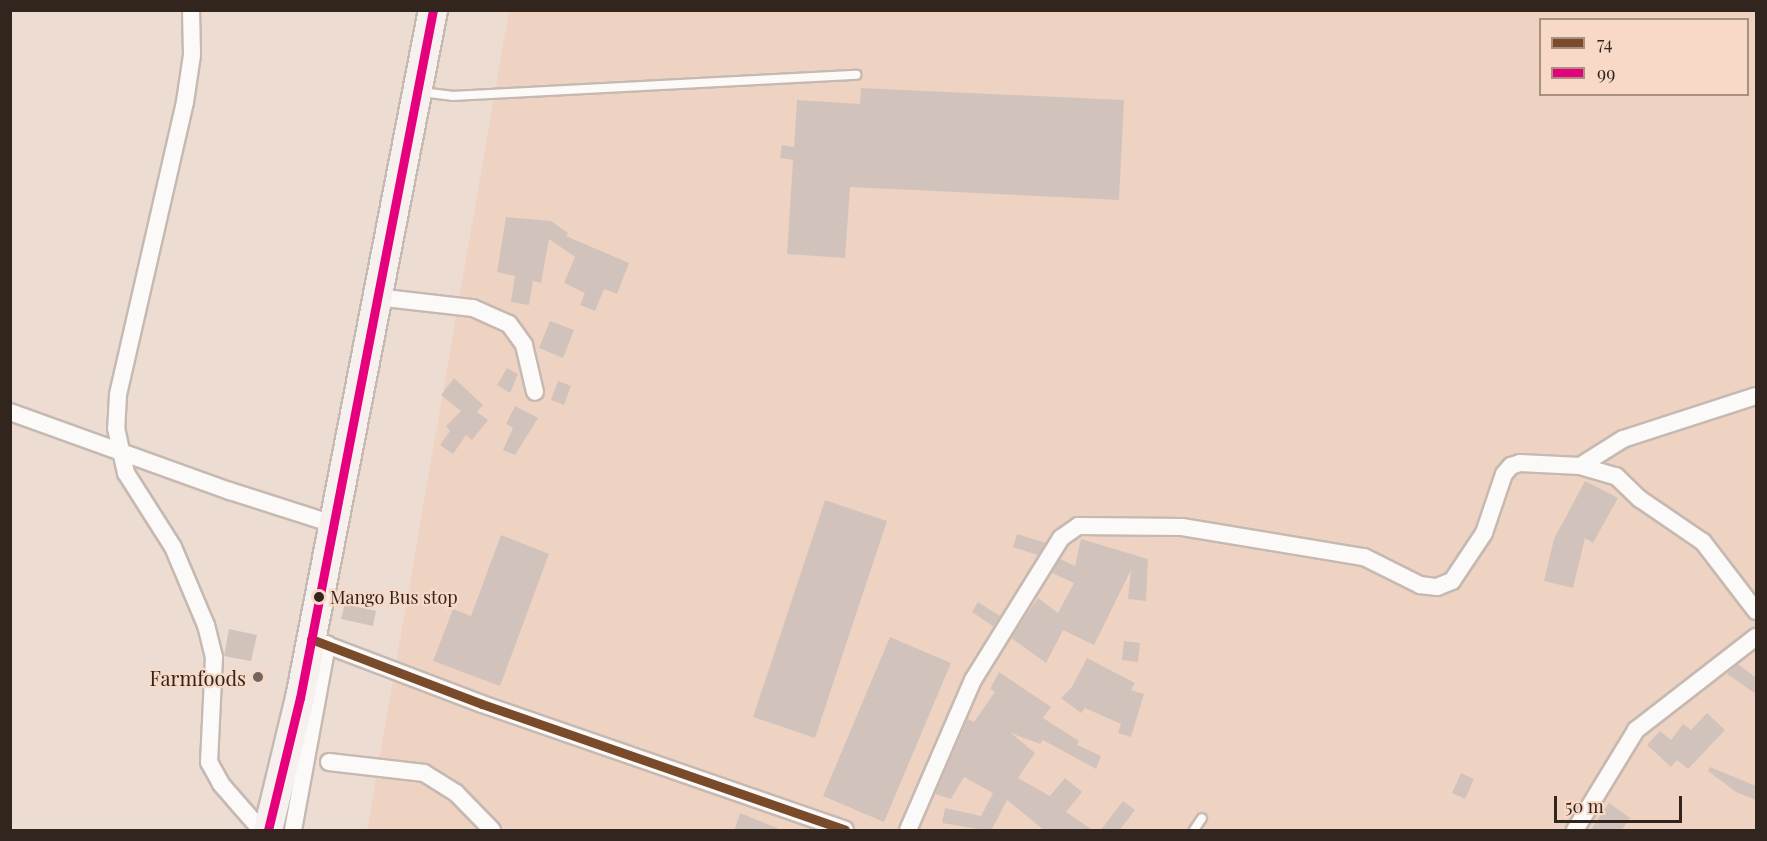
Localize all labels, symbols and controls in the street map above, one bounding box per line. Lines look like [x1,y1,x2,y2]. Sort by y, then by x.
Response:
legend [1539,18,1749,96]
text: 74 [1597,31,1613,55]
text: 99 [1597,61,1615,85]
place label: Mango Bus stop [330,586,458,608]
marker: Mango Bus stop [313,591,325,603]
place label: Farmfoods [150,665,246,689]
marker: Farmfoods [251,670,265,684]
scale bar [1557,784,1684,822]
text: 50 m [1565,794,1604,818]

